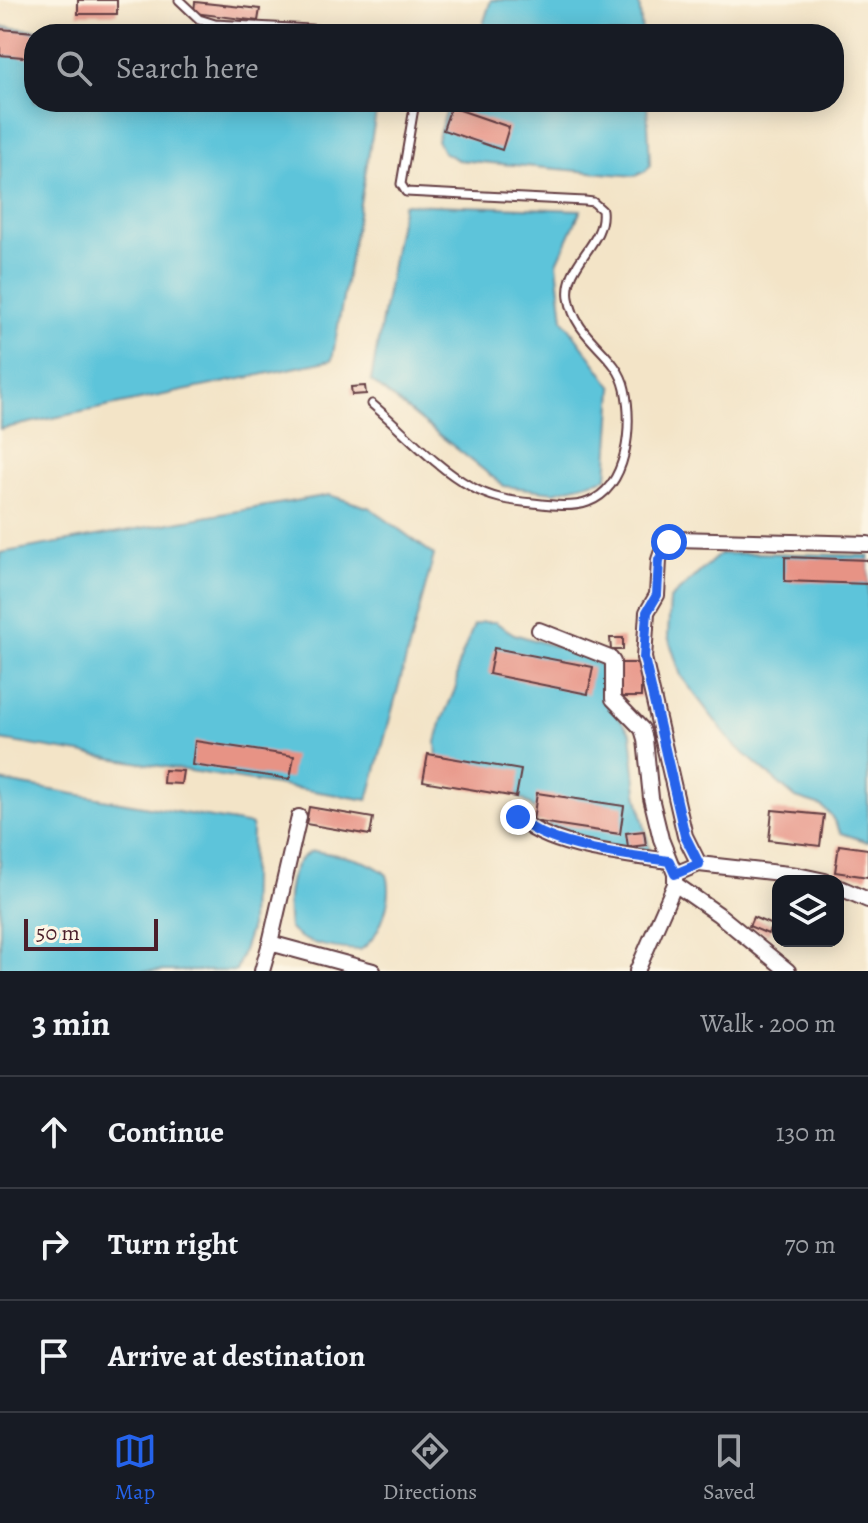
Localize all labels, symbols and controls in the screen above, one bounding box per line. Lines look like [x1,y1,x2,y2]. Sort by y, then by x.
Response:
search box [24,24,844,112]
icon: search [52,46,96,90]
text: Search here [116,48,259,88]
route start [651,524,687,560]
route end [500,799,536,835]
map controls [772,875,844,947]
button: layers [772,875,844,947]
scale bar [24,915,158,951]
text: 50 m [36,918,80,948]
text: 3 min [32,1000,110,1047]
text: Walk · 200 m [700,1006,836,1041]
icon: ahead [32,1110,76,1154]
text: Continue [108,1112,224,1152]
text: 130 m [776,1115,836,1150]
icon: right [32,1222,76,1266]
text: Turn right [108,1224,238,1264]
text: 70 m [784,1227,836,1262]
icon: arrive [32,1334,76,1378]
text: Arrive at destination [108,1336,365,1376]
tab: Map [113,1429,157,1507]
tab: Directions [383,1429,477,1507]
tab: Saved [703,1429,755,1507]

